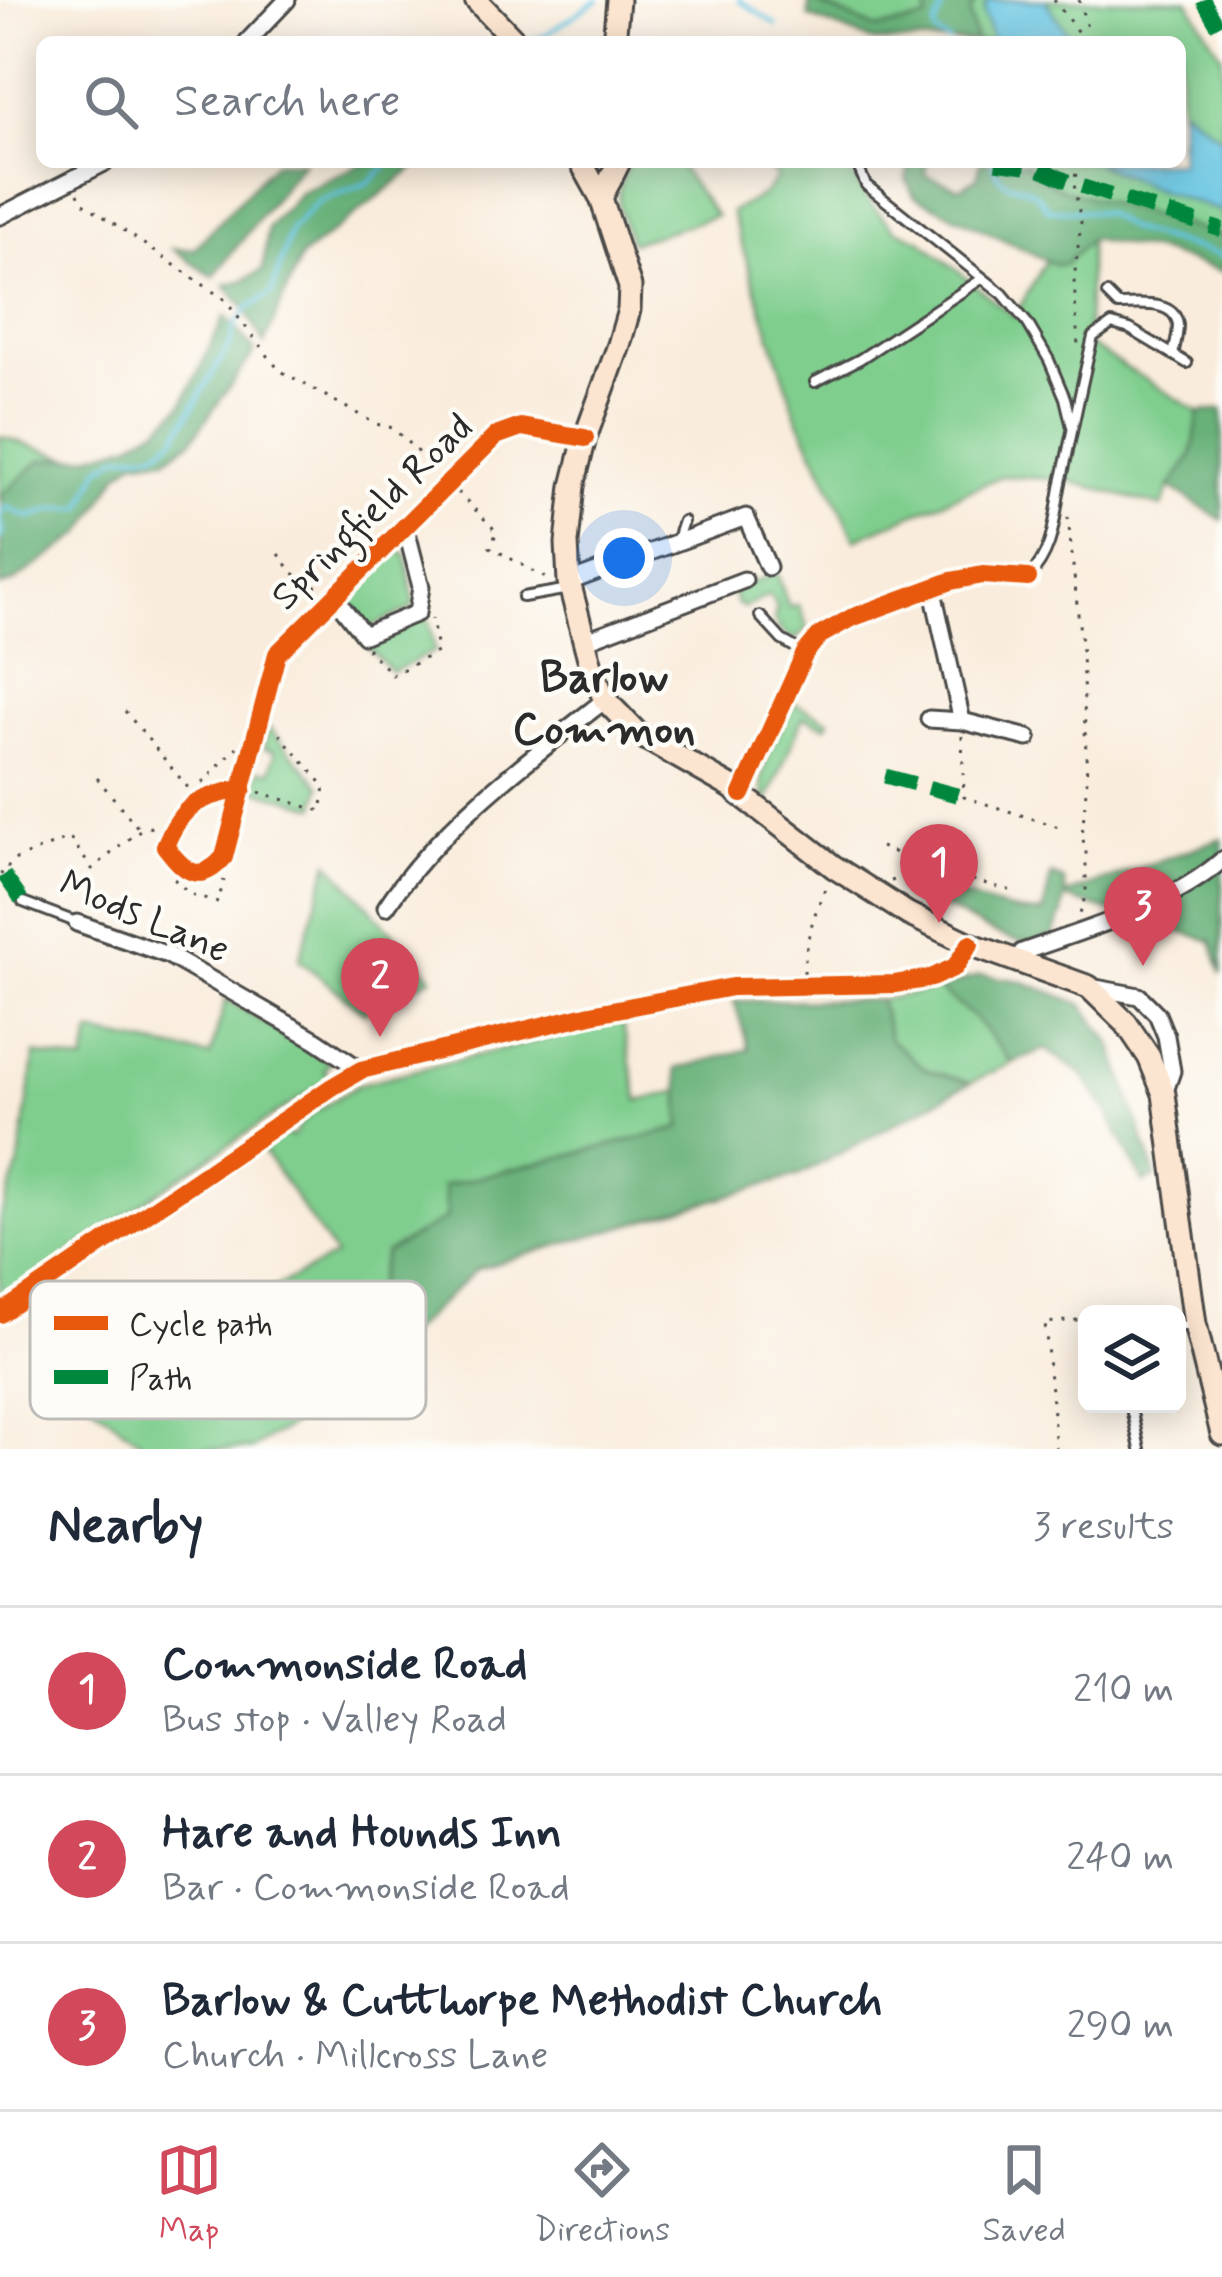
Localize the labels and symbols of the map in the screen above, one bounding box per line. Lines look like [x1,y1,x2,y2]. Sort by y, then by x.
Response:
street label: Springfield Road [261,404,487,625]
your location [594,528,654,588]
district label: Barlow Common [512,649,696,760]
pin: 1 [900,824,978,923]
street label: Mods Lane [51,859,237,977]
pin: 3 [1104,867,1182,966]
pin: 2 [341,938,419,1037]
legend [30,1281,426,1419]
text: Cycle path [129,1304,273,1348]
text: Path [129,1358,192,1402]

